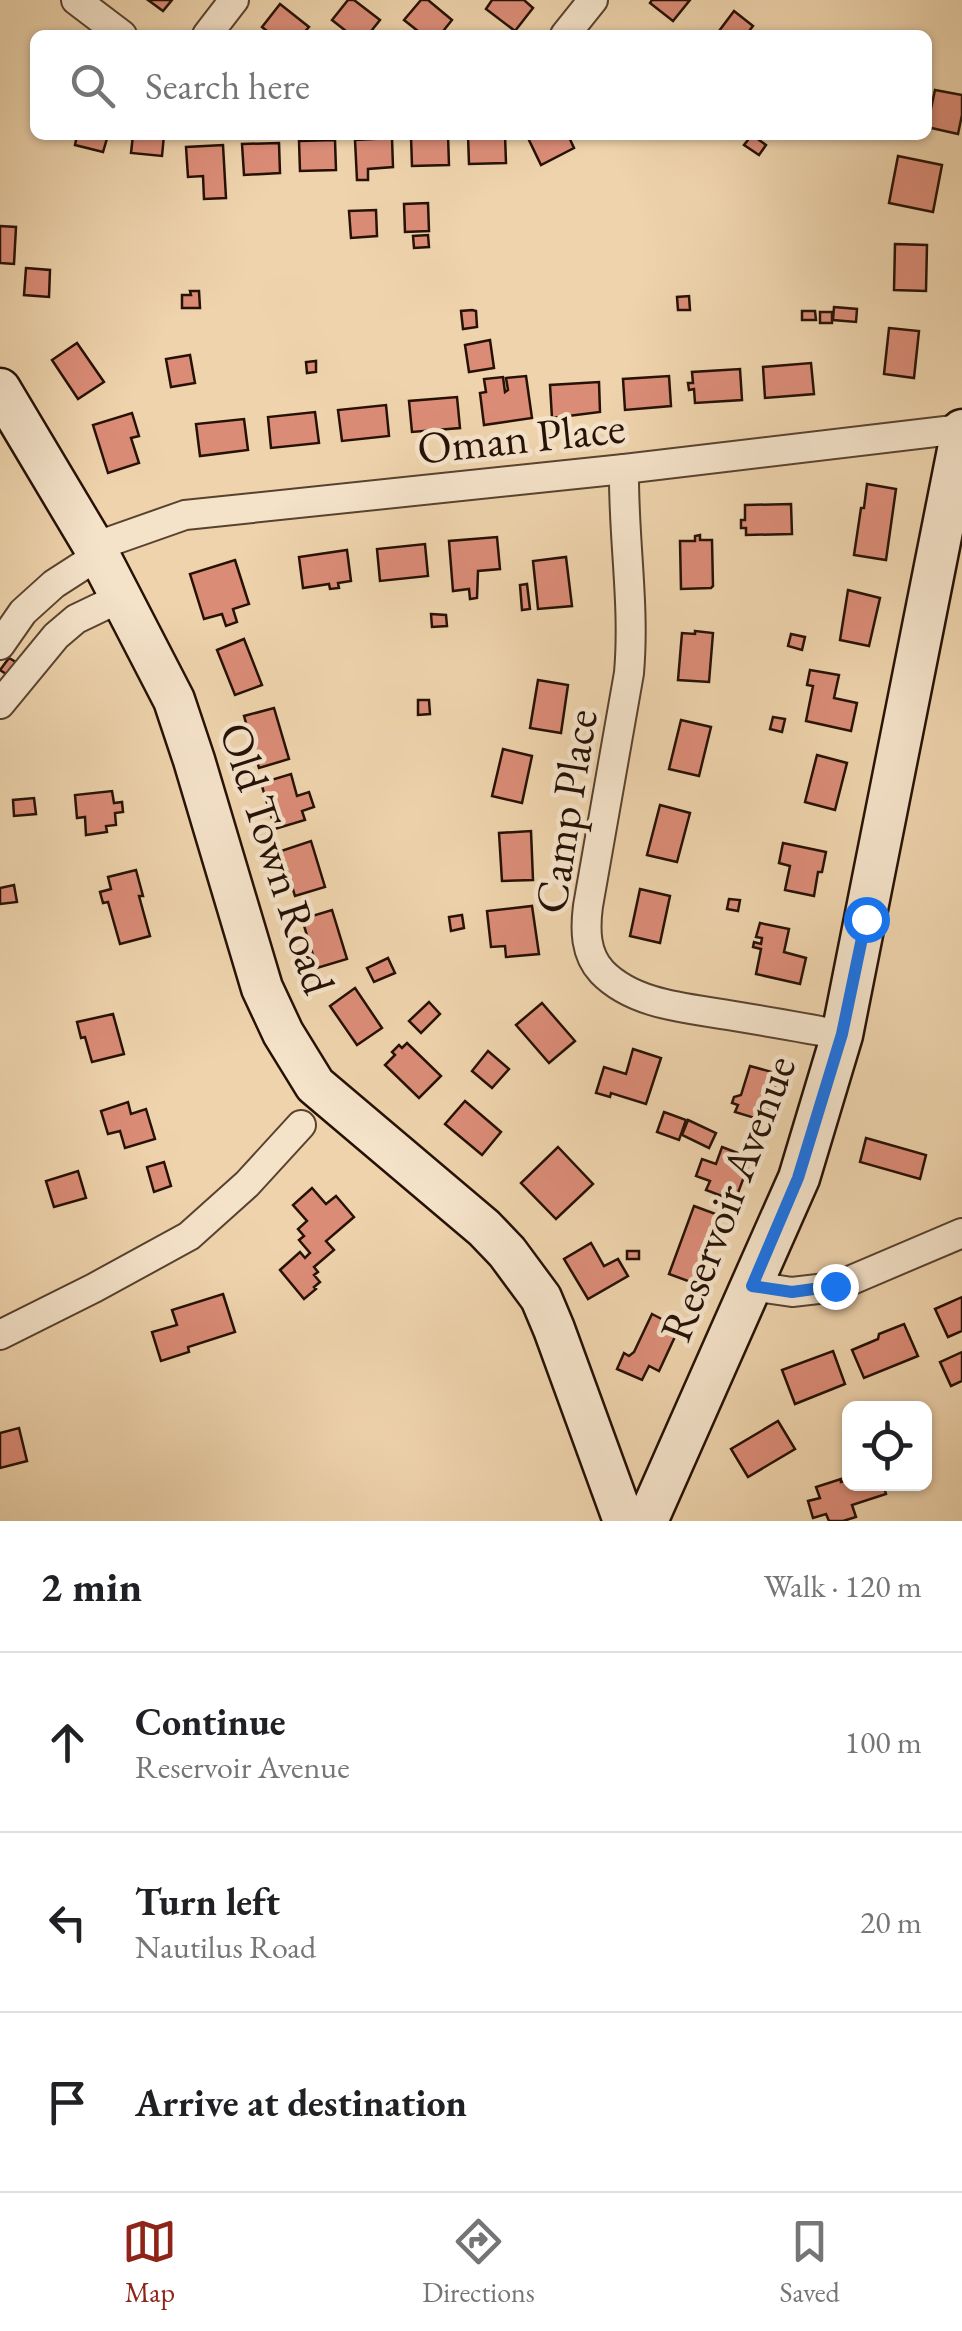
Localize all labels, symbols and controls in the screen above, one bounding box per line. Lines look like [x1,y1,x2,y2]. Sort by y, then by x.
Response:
search box [30,30,932,140]
icon: search [65,58,120,113]
text: Search here [145,61,310,110]
street label: Oman Place [414,397,628,477]
street label: Camp Place [520,705,610,917]
street label: Old Town Road [207,715,349,1001]
route start [844,897,890,943]
street label: Reservoir Avenue [646,1047,808,1349]
route end [813,1264,859,1310]
map controls [842,1401,932,1491]
button: locate [842,1401,932,1491]
text: 2 min [40,1559,142,1614]
text: Walk · 120 m [764,1565,922,1607]
text: Continue [135,1697,286,1746]
icon: ahead [40,1715,95,1770]
text: 100 m [845,1721,922,1763]
text: Reservoir Avenue [135,1746,350,1788]
text: Turn left [135,1877,280,1926]
icon: left [40,1895,95,1950]
text: 20 m [860,1901,922,1943]
text: Nautilus Road [135,1926,316,1968]
icon: arrive [40,2075,95,2130]
text: Arrive at destination [135,2078,467,2127]
tab: Map [122,2214,177,2310]
tab: Directions [422,2214,535,2310]
tab: Saved [780,2214,840,2310]

